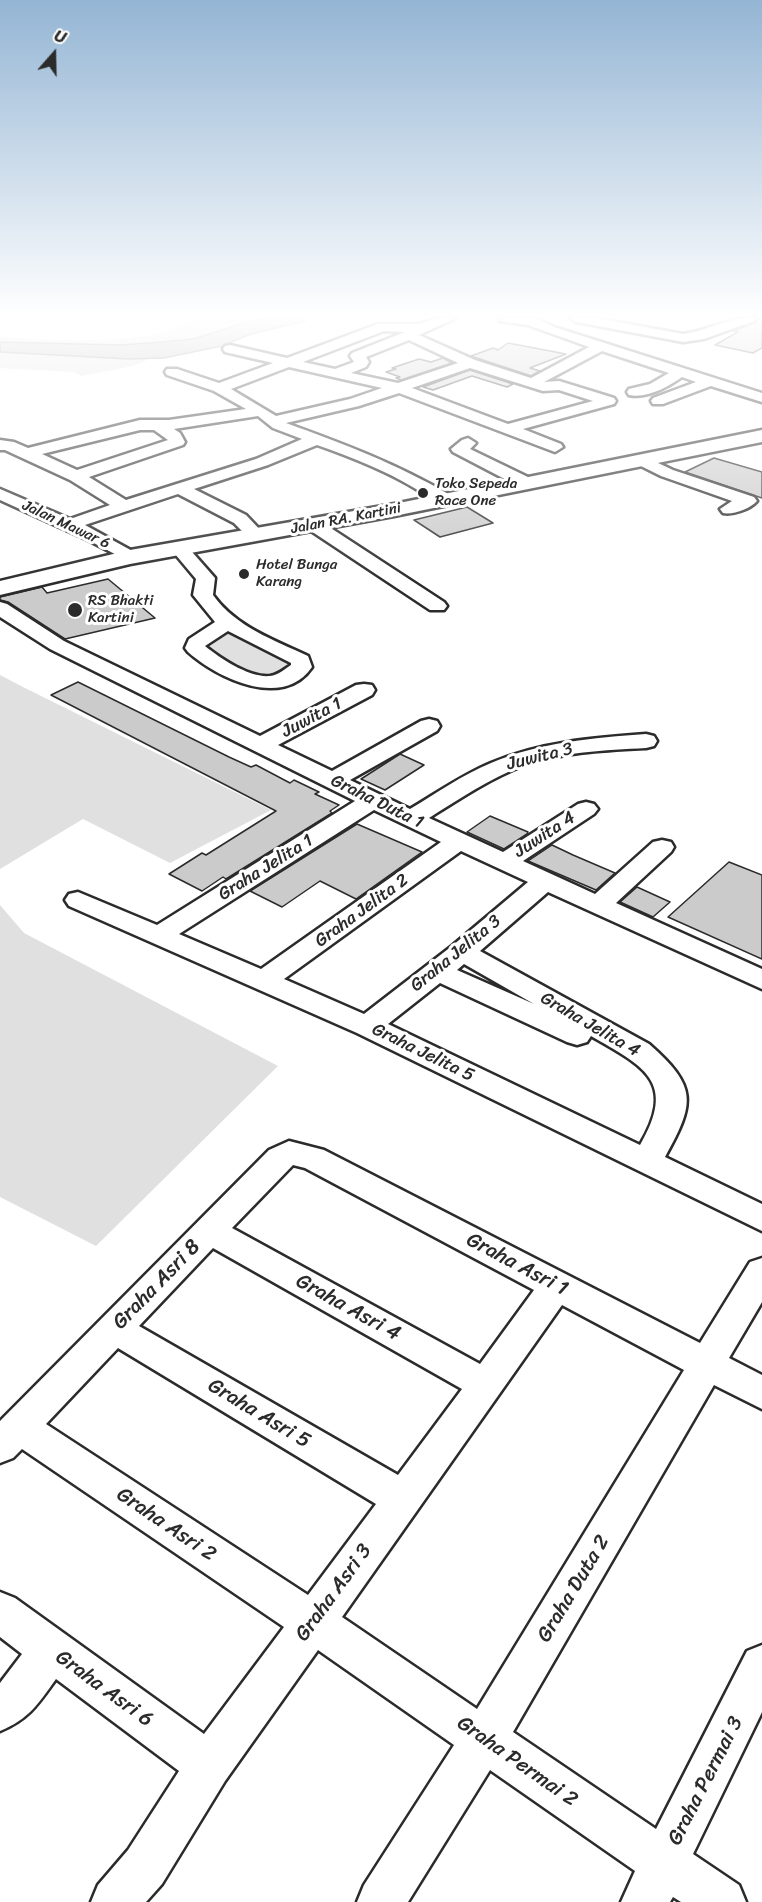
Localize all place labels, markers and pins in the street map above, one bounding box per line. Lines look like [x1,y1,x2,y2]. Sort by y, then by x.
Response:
place label: Toko Sepeda Race One [435,475,517,510]
marker: Toko Sepeda Race One [416,486,430,500]
place label: Hotel Bunga Karang [256,556,337,591]
marker: Hotel Bunga Karang [237,567,251,581]
place label: RS Bhakti Kartini [88,592,153,627]
marker: RS Bhakti Kartini [66,601,84,619]

